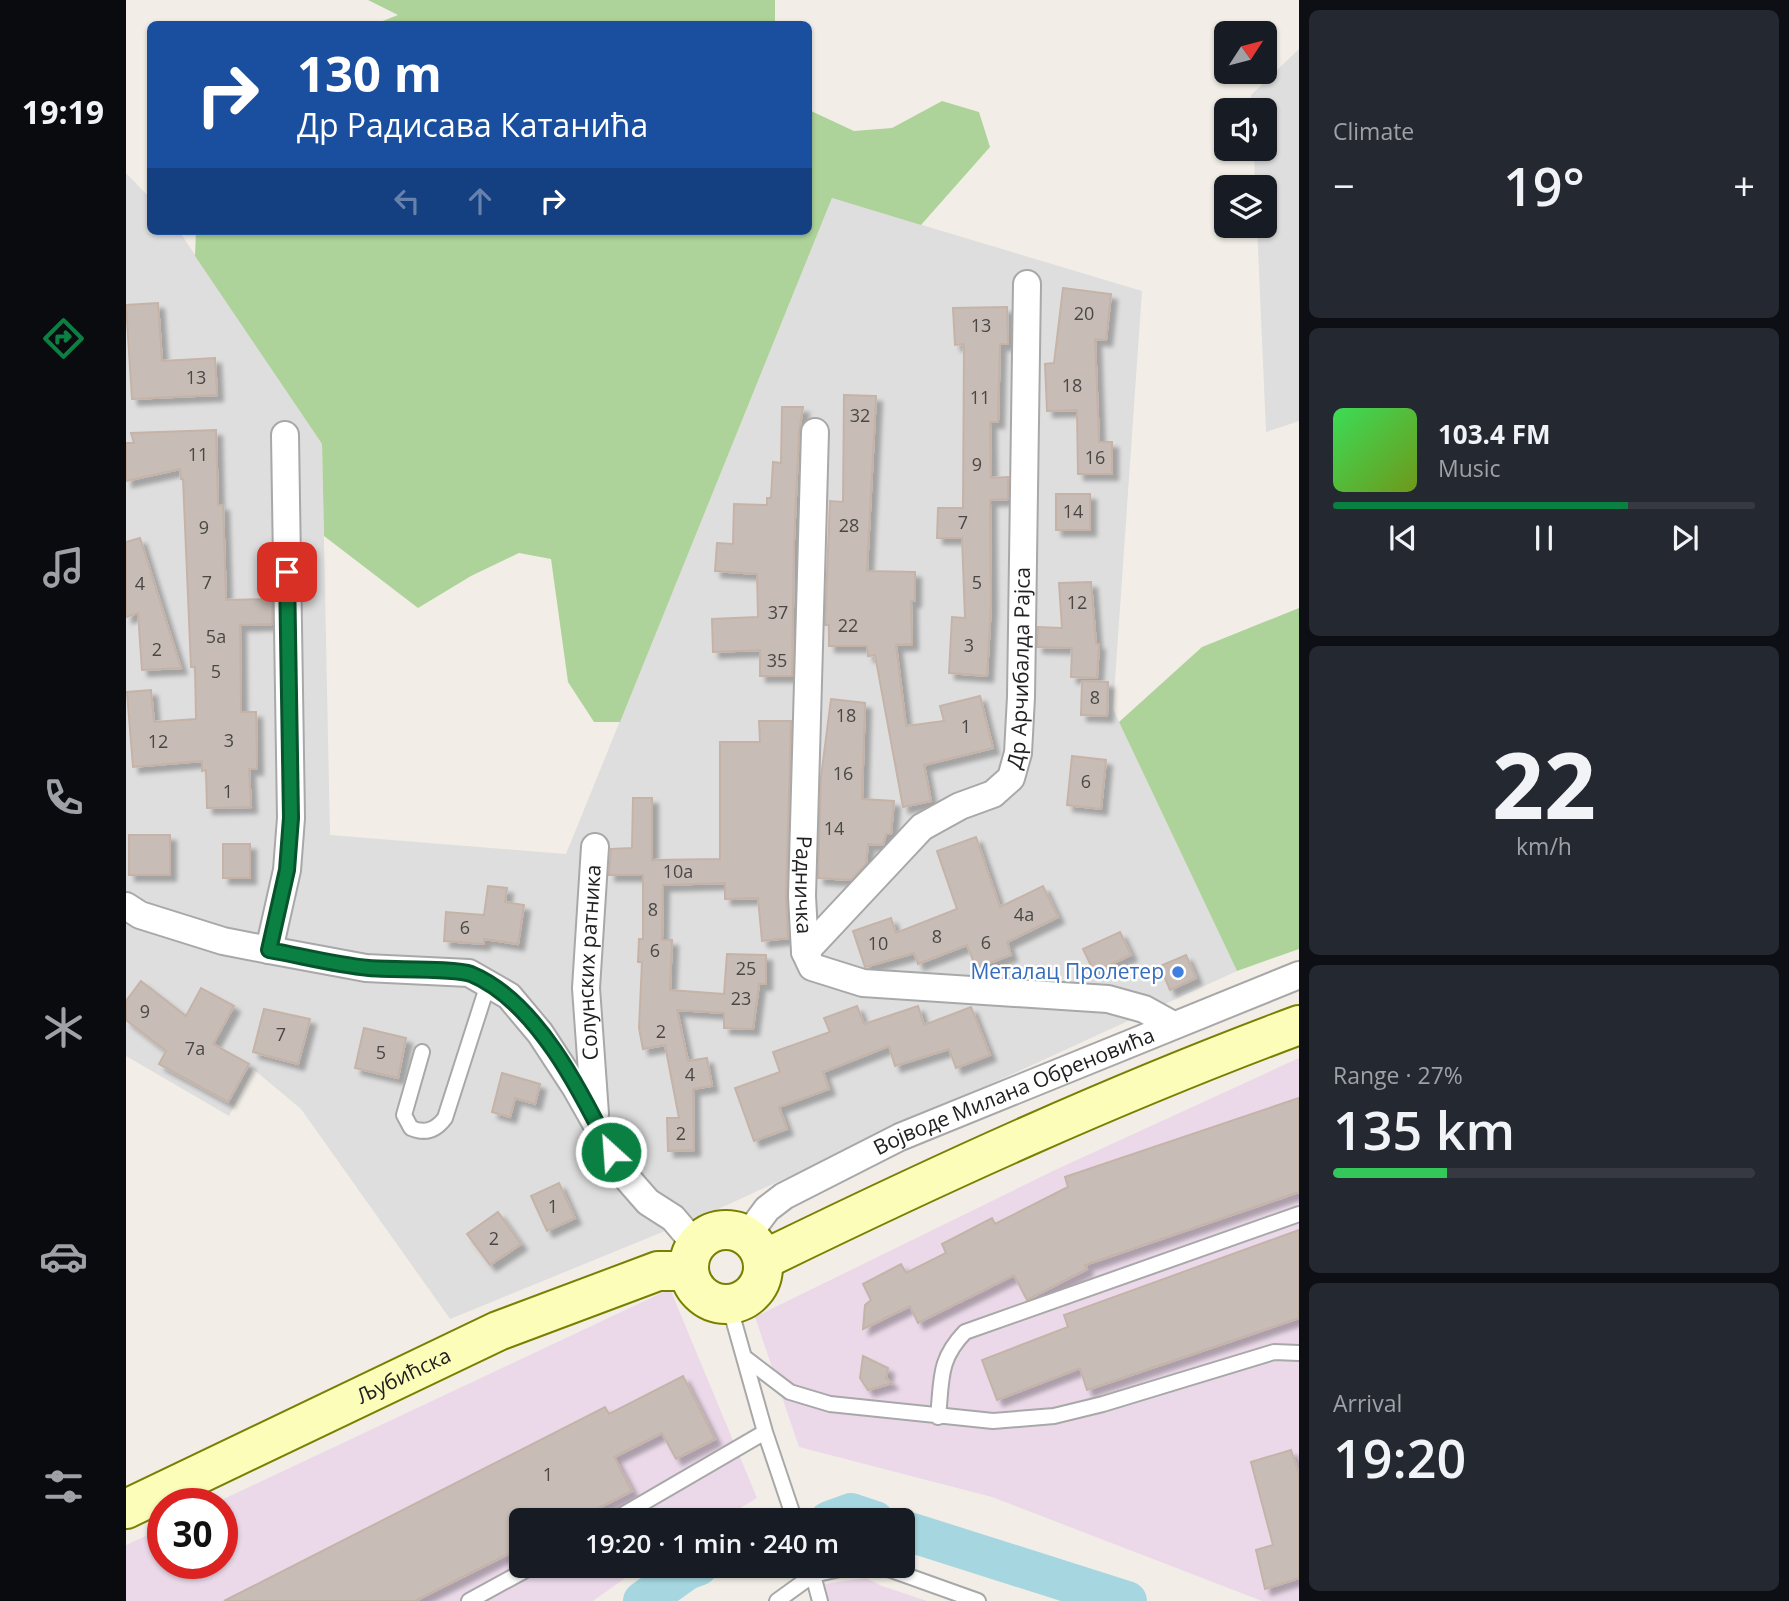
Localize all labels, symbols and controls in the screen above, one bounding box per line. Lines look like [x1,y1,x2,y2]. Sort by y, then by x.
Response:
north arrow [1214,21,1278,84]
map controls [1214,21,1277,238]
text: 130 m [297,40,442,106]
icon: right [182,49,273,140]
text: 19:19 [22,90,104,133]
button: sound [1214,98,1277,161]
text: Др Радисава Катанића [297,103,648,146]
text: Climate [1333,115,1414,147]
text: 19° [1503,150,1585,221]
text: − [1333,159,1355,211]
text: + [1733,159,1755,211]
button: layers [1214,175,1277,238]
icon: left [388,182,426,220]
icon: ahead [461,182,499,220]
icon: right [534,182,572,220]
house number: 20 [1074,301,1094,325]
house number: 13 [971,313,991,337]
icon: directions [39,314,88,363]
house number: 13 [186,365,206,389]
house number: 18 [1062,373,1082,397]
house number: 11 [970,385,990,409]
house number: 32 [850,403,870,427]
text: 103.4 FM [1438,416,1550,452]
house number: 11 [188,442,208,466]
house number: 16 [1085,445,1105,469]
house number: 9 [972,452,982,476]
text: Music [1438,452,1501,484]
house number: 14 [1063,499,1083,523]
house number: 7 [958,510,968,534]
house number: 28 [839,513,859,537]
house number: 9 [199,515,209,539]
icon: previous [1384,519,1422,557]
icon: pause [1525,519,1563,557]
icon: next [1666,519,1704,557]
pin [257,542,317,602]
icon: music [39,543,88,592]
icon: arrive [268,553,306,591]
street label: Др Арчибалда Рајса [999,567,1036,772]
house number: 7 [202,570,212,594]
house number: 5 [972,570,982,594]
house number: 4 [135,571,145,595]
house number: 12 [1067,590,1087,614]
house number: 37 [768,600,788,624]
house number: 22 [838,613,858,637]
house number: 5a [206,624,226,648]
house number: 3 [964,633,974,657]
house number: 2 [152,637,162,661]
house number: 35 [767,648,787,672]
house number: 5 [211,659,221,683]
house number: 8 [1090,685,1100,709]
house number: 18 [836,703,856,727]
house number: 1 [961,714,971,738]
text: 22 [1492,722,1596,846]
house number: 3 [224,728,234,752]
house number: 12 [148,729,168,753]
house number: 16 [833,761,853,785]
house number: 6 [1081,769,1091,793]
icon: phone [39,773,88,822]
house number: 1 [223,779,233,803]
house number: 14 [824,816,844,840]
text: km/h [1516,830,1572,862]
street label: Радничка [789,835,819,935]
house number: 10a [663,859,693,883]
street label: Солунских ратника [571,864,607,1061]
house number: 8 [648,897,658,921]
house number: 4a [1014,902,1034,926]
house number: 6 [460,915,470,939]
house number: 8 [932,924,942,948]
house number: 6 [981,930,991,954]
house number: 10 [868,931,888,955]
house number: 6 [650,938,660,962]
house number: 25 [736,956,756,980]
place label: Металац Пролетер [970,957,1164,985]
marker: Металац Пролетер [1170,964,1186,980]
house number: 23 [731,986,751,1010]
house number: 9 [140,999,150,1023]
icon: climate [39,1003,88,1052]
house number: 2 [656,1019,666,1043]
street label: Војводе Милана Обреновића [868,1020,1158,1161]
house number: 7 [276,1022,286,1046]
house number: 7a [185,1036,205,1060]
house number: 5 [376,1040,386,1064]
text: Range · 27% [1333,1059,1463,1091]
house number: 4 [685,1062,695,1086]
text: 135 km [1333,1094,1515,1165]
position arrow [574,1115,648,1189]
house number: 2 [676,1121,686,1145]
house number: 1 [548,1194,558,1218]
house number: 2 [489,1226,499,1250]
icon: car [39,1232,88,1281]
street label: Љубићска [352,1341,455,1410]
text: Arrival [1333,1387,1402,1419]
text: 19:20 [1333,1422,1466,1493]
icon: filters [39,1462,88,1511]
house number: 1 [543,1462,553,1486]
speed limit sign: 30 [147,1488,238,1579]
text: 19:20 · 1 min · 240 m [585,1525,839,1561]

